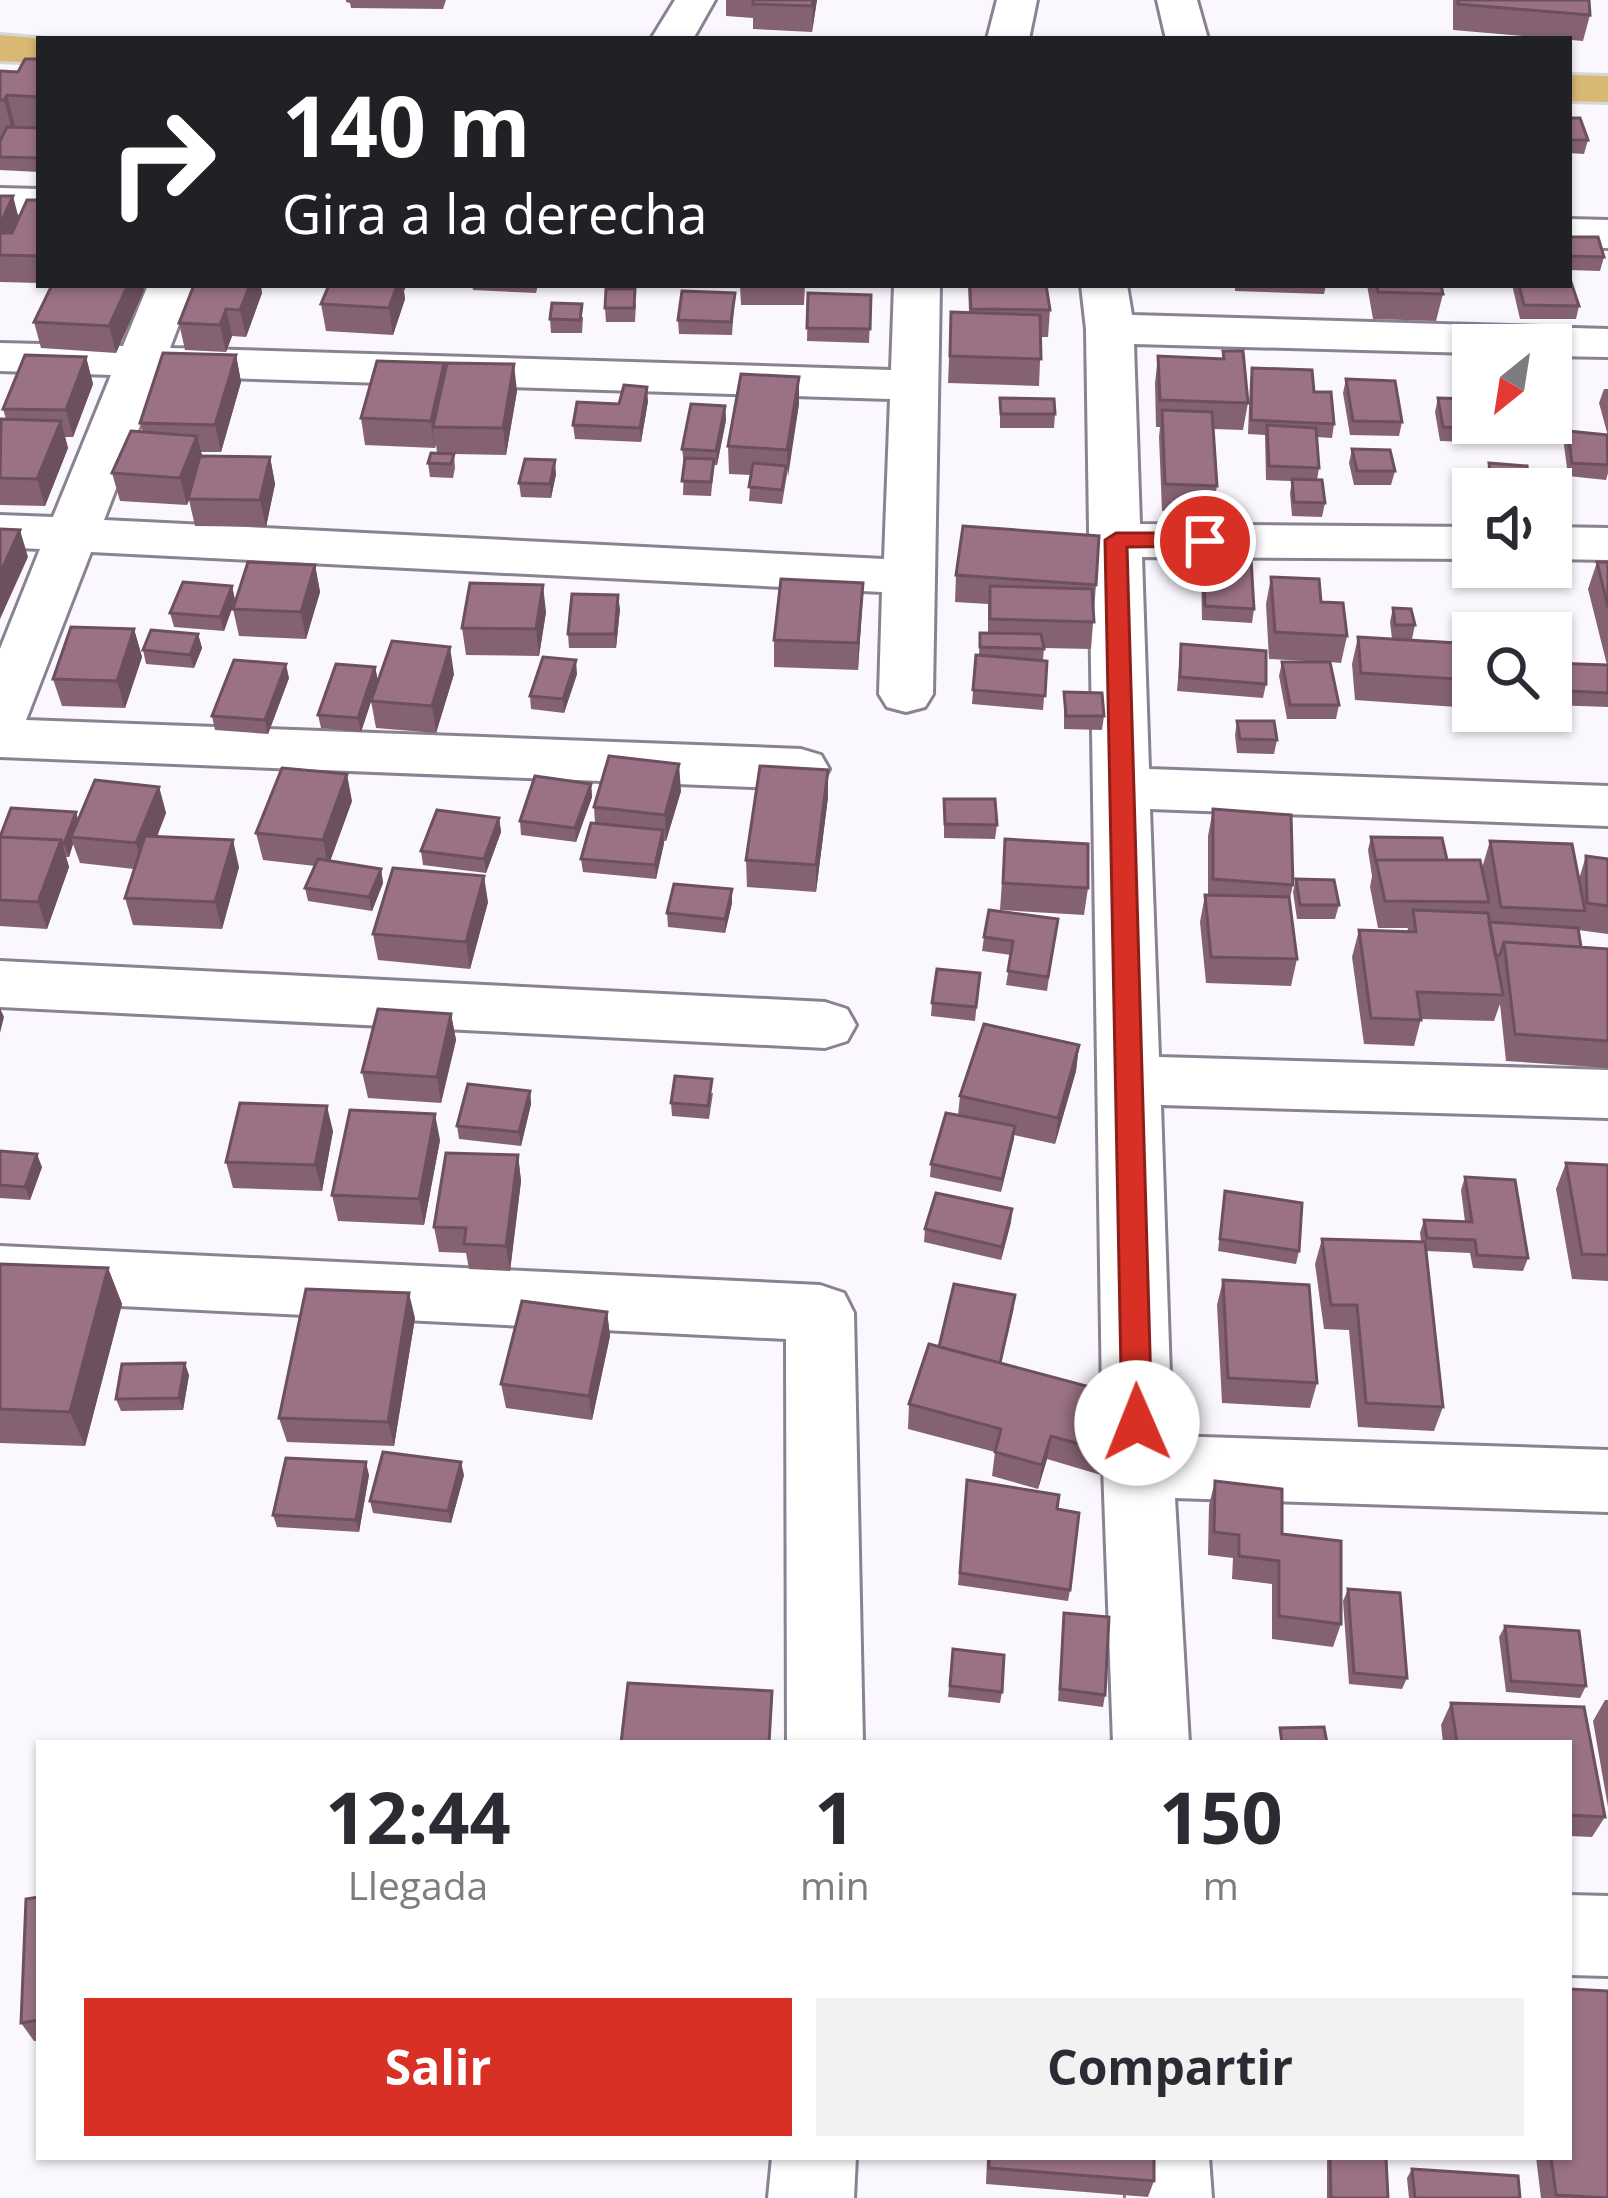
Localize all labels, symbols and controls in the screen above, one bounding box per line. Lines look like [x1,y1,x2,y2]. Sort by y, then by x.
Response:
text: 140 m [282,67,530,182]
icon: right [84,84,240,240]
text: Gira a la derecha [282,176,707,250]
north arrow [1452,324,1572,444]
map controls [1452,324,1572,732]
button: sound [1452,468,1572,588]
pin [1154,490,1256,592]
icon: arrive [1172,508,1238,574]
button: search [1452,612,1572,732]
position arrow [1074,1360,1200,1486]
text: 12:44 [325,1767,511,1865]
text: 1 [814,1767,855,1865]
text: 150 [1159,1767,1283,1865]
text: Llegada [348,1858,488,1911]
text: min [800,1858,870,1911]
text: m [1203,1858,1239,1911]
button: Salir [84,1998,792,2136]
button: Compartir [816,1998,1524,2136]

